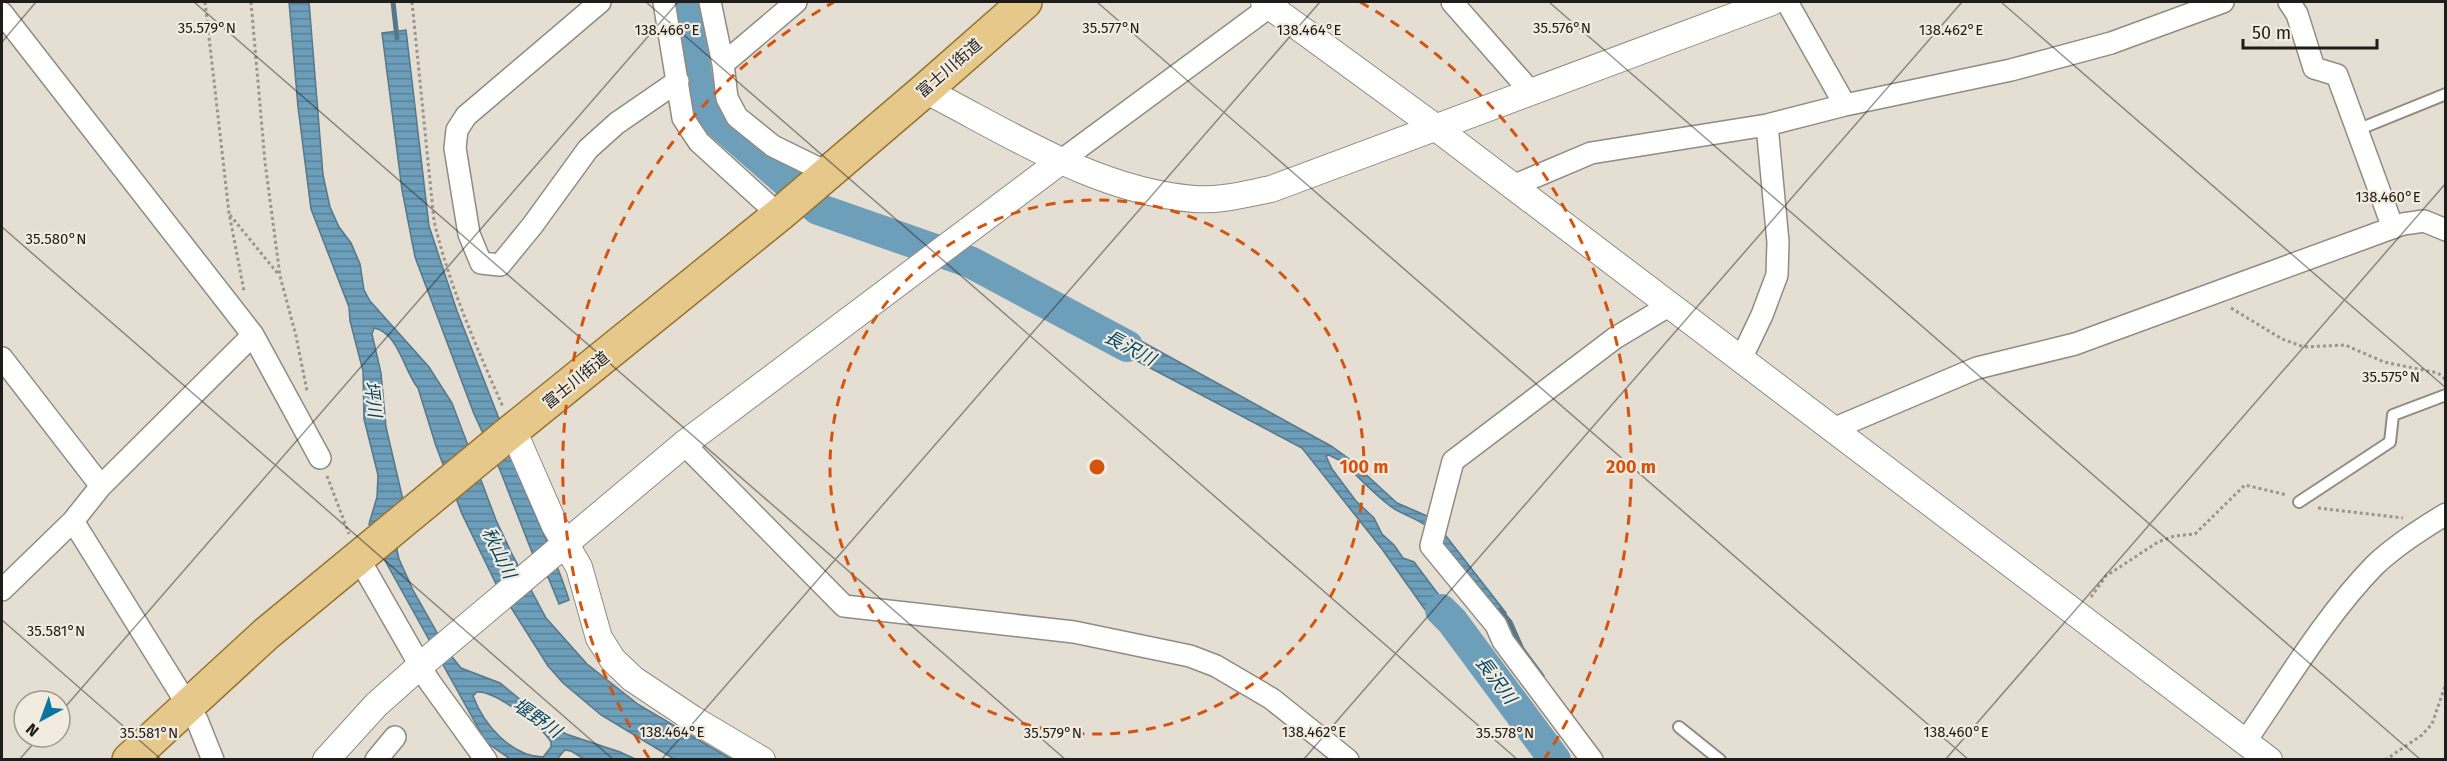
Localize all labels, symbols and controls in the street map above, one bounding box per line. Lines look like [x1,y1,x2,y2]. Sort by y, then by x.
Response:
scale bar [2243,12,2376,50]
text: 35.579°N [178,19,236,37]
text: 35.577°N [1082,19,1140,37]
text: 35.576°N [1533,19,1591,37]
text: 138.466°E [634,21,700,39]
text: 138.464°E [1276,21,1342,39]
text: 138.462°E [1919,21,1983,39]
text: 50 m [2252,22,2291,44]
street label: 富士川街道 [913,35,985,101]
text: 138.460°E [2355,188,2421,206]
text: 35.580°N [26,230,87,248]
water label: 長沢川 [1101,326,1161,371]
street label: 富士川街道 [539,347,613,413]
text: 35.575°N [2362,368,2420,386]
water label: 坪川 [360,380,386,420]
text: 100 m [1340,456,1388,478]
text: 200 m [1606,456,1656,478]
centre of rings [1087,457,1107,477]
water label: 秋山川 [477,524,522,584]
text: 35.581°N [27,622,85,640]
water label: 長沢川 [1471,652,1522,710]
north arrow [12,689,72,749]
water label: 堰野川 [509,694,567,744]
text: N [22,719,43,741]
text: 138.464°E [639,723,705,741]
text: 138.462°E [1282,723,1346,741]
text: 138.460°E [1923,723,1989,741]
text: 35.581°N [120,724,178,742]
text: 35.579°N [1024,724,1082,742]
text: 35.578°N [1476,724,1534,742]

